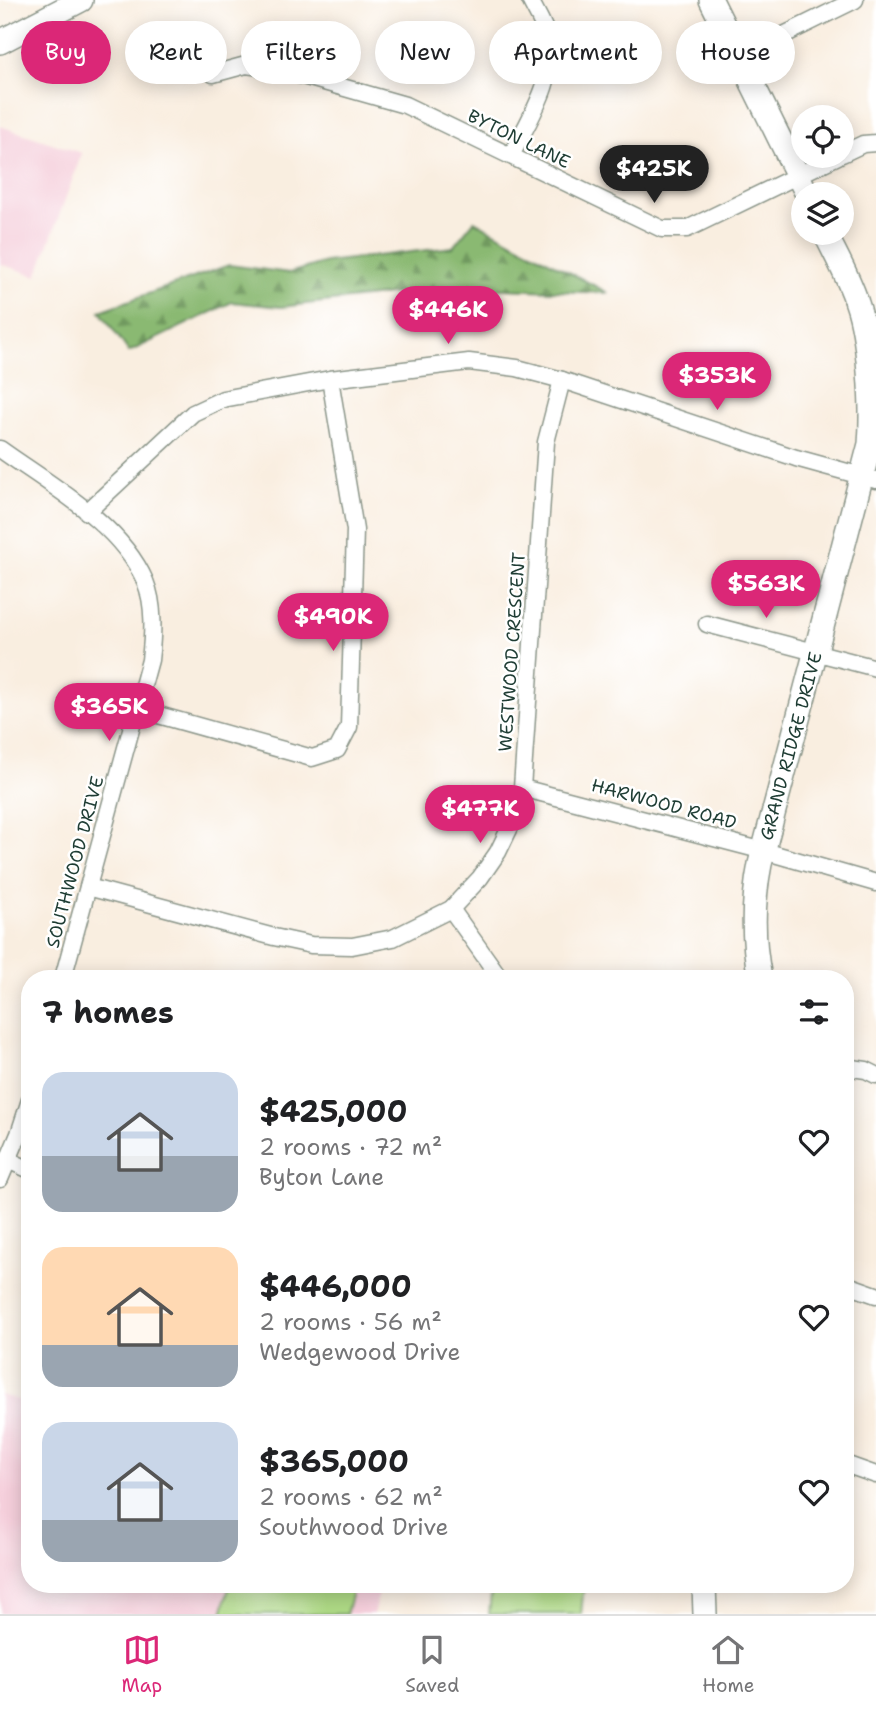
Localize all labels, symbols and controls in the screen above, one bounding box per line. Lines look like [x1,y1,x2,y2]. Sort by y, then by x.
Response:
chip: Buy [21,21,111,84]
chip: Rent [125,21,227,84]
chip: Filters [241,21,361,84]
chip: New [375,21,475,84]
chip: Apartment [489,21,662,84]
chip: House [676,21,795,84]
street label: BYTON LANE [464,104,574,174]
map controls [791,105,854,245]
button: locate [791,105,854,168]
pin: $425K [605,146,703,205]
text: $425K [616,153,692,183]
button: layers [791,182,854,245]
pin: $446K [399,286,497,346]
text: $446K [408,294,488,324]
pin: $353K [668,352,766,412]
text: $353K [678,360,756,390]
street label: WESTWOOD CRESCENT [493,551,531,753]
pin: $563K [717,560,815,620]
text: $563K [727,568,805,598]
pin: $490K [284,594,382,653]
text: $490K [294,601,372,631]
street label: GRAND RIDGE DRIVE [754,649,828,843]
pin: $365K [60,684,158,743]
text: $365K [70,691,148,721]
street label: HARWOOD ROAD [589,773,739,835]
street label: SOUTHWOOD DRIVE [41,774,109,950]
pin: $477K [431,786,529,845]
text: $477K [441,793,519,823]
text: 7 homes [42,992,174,1033]
icon: filters [795,993,833,1031]
text: $425,000 [259,1091,408,1132]
icon: home [98,1100,182,1184]
icon: heart [795,1123,833,1161]
text: 2 rooms · 72 m² [259,1132,442,1162]
text: Byton Lane [259,1162,384,1192]
text: $446,000 [259,1266,412,1307]
icon: home [98,1275,182,1359]
icon: heart [795,1298,833,1336]
text: 2 rooms · 56 m² [259,1307,442,1337]
text: Wedgewood Drive [259,1337,460,1367]
text: $365,000 [259,1441,409,1482]
icon: home [98,1450,182,1534]
icon: heart [795,1473,833,1511]
text: 2 rooms · 62 m² [259,1482,443,1512]
text: Southwood Drive [259,1512,449,1542]
tab: Map [122,1631,162,1698]
tab: Saved [405,1631,459,1698]
tab: Home [702,1631,754,1698]

